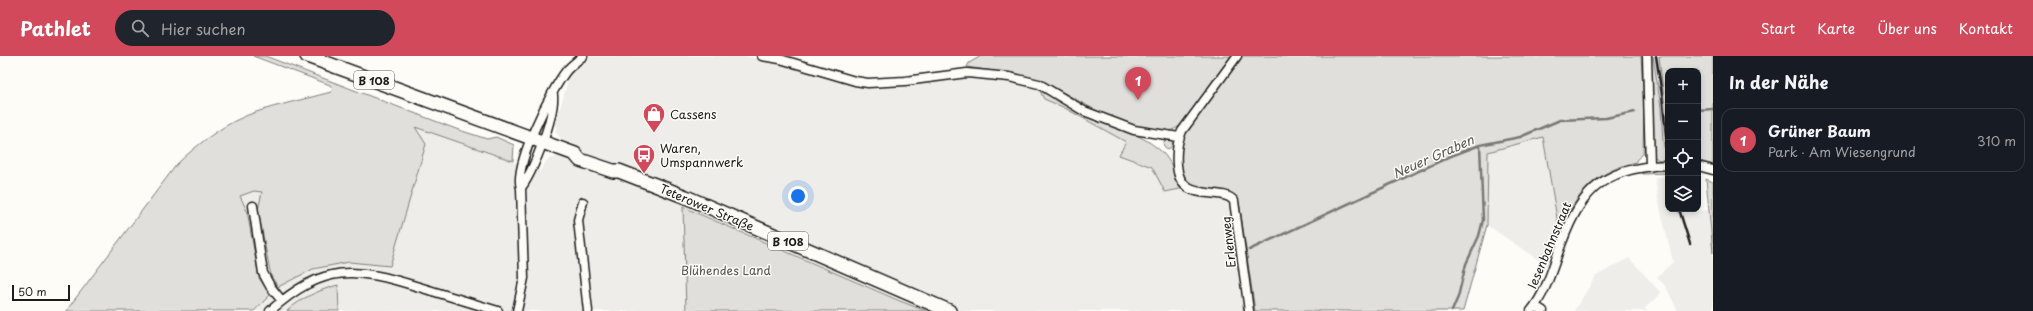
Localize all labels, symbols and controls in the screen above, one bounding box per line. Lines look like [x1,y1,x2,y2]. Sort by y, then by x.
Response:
search box [115,10,395,46]
text: Pathlet [20,14,91,42]
icon: search [129,17,151,39]
text: Hier suchen [161,17,246,40]
text: Start [1760,18,1795,39]
text: Karte [1817,18,1855,39]
text: Über uns [1877,18,1937,39]
text: Kontakt [1959,18,2013,39]
pin: 1 [1125,67,1151,100]
map controls [1665,68,1701,212]
button: + [1665,68,1701,104]
text: In der Nähe [1729,69,1828,95]
road number: B 108 [354,71,394,89]
shop icon: Cassens [641,101,667,134]
button: − [1665,104,1701,140]
place label: Cassens [670,105,717,123]
text: Grüner Baum [1768,119,1871,142]
water label: Neuer Graben [1389,129,1478,182]
text: 1 [1740,131,1746,150]
text: 310 m [1977,131,2016,150]
place label: Waren, Umspannwerk [660,139,743,171]
button: locate [1665,140,1701,176]
bus stop icon: Waren, Umspannwerk [631,142,657,175]
text: Park · Am Wiesengrund [1768,142,1916,161]
button: layers [1665,176,1701,212]
street label: Teterower Straße [657,179,757,235]
your location [788,186,808,206]
street label: Iesenbahnstraat [1523,199,1575,291]
street label: Erlenweg [1216,215,1240,269]
road number: B 108 [768,232,808,250]
park label: Blühendes Land [681,261,772,279]
scale bar [12,283,70,302]
text: 50 m [18,283,47,300]

